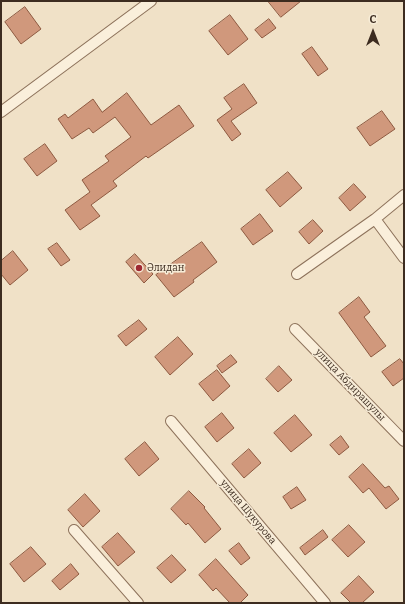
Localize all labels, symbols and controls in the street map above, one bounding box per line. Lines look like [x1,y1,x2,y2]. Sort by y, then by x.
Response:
north arrow [353,12,393,52]
text: С [370,13,376,26]
place label: Әлидан [147,262,184,274]
marker: Әлидан [134,263,144,273]
street label: улица Абдирашулы [312,346,388,424]
street label: улица Шукурова [218,477,278,547]

